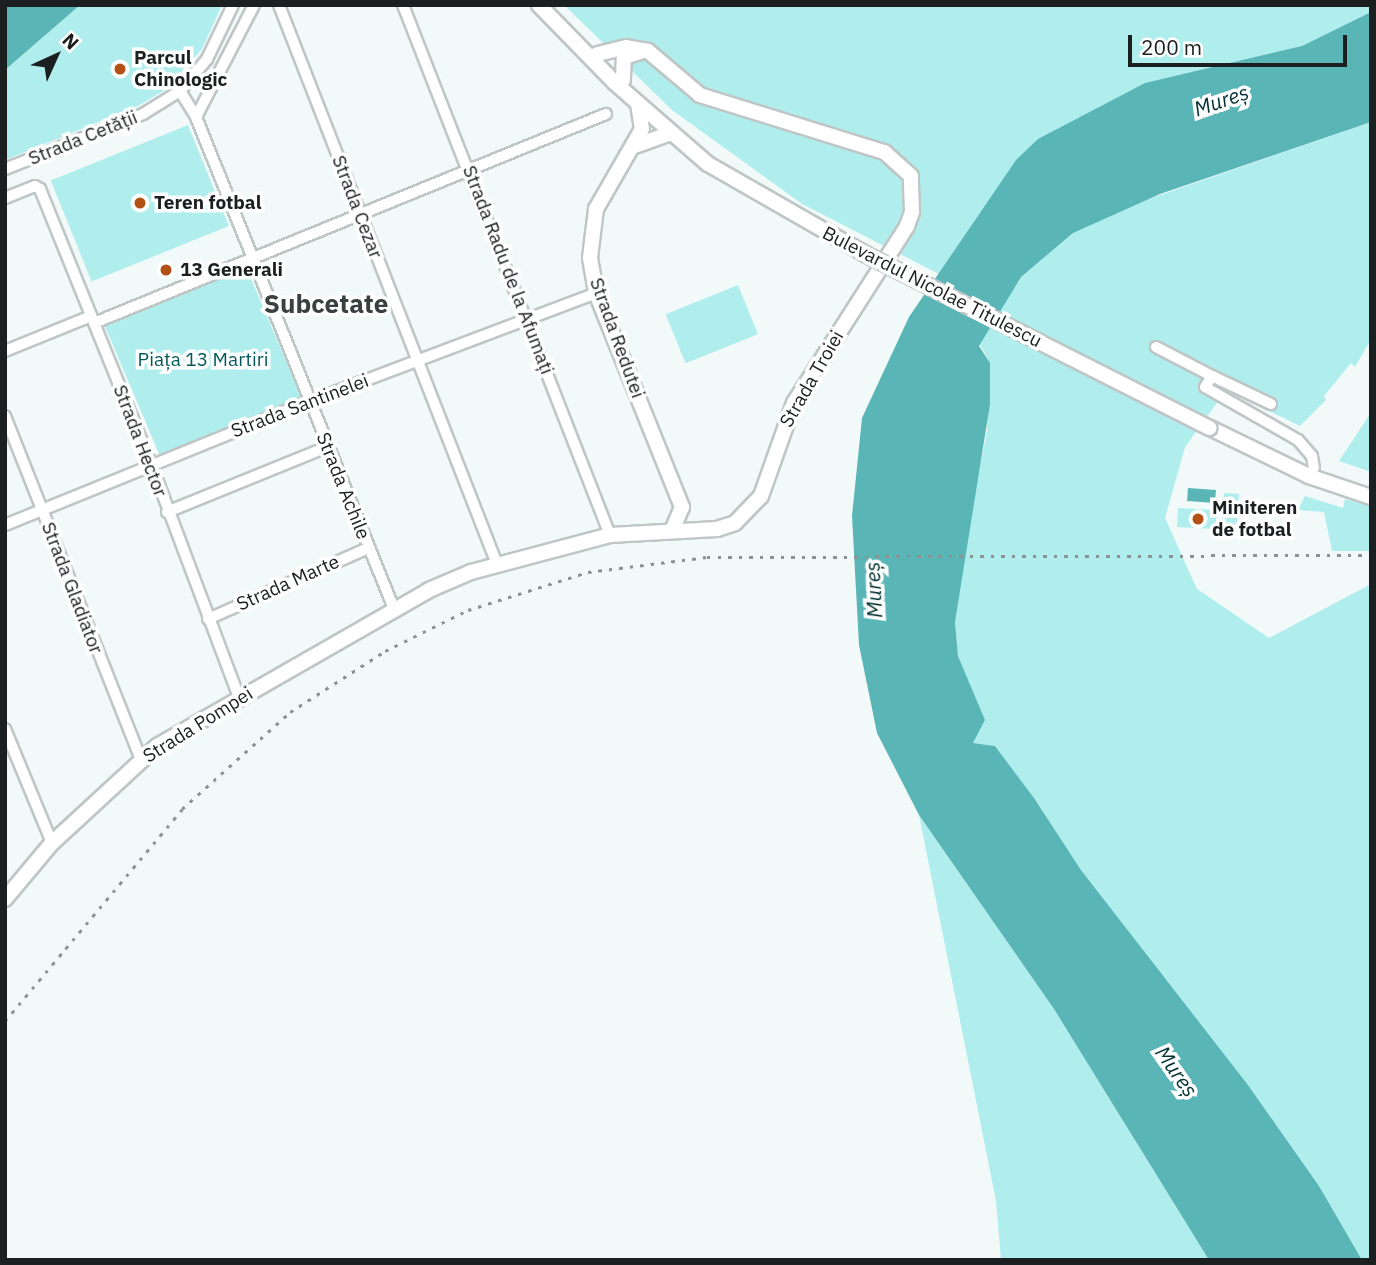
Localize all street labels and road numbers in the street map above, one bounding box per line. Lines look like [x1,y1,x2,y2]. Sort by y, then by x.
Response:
street label: Strada Cetății [25,106,141,170]
street label: Strada Cezar [327,152,387,262]
street label: Strada Radu de la Afumați [458,162,558,378]
street label: Bulevardul Nicolae Titulescu [819,222,1045,352]
street label: Strada Redutei [585,275,649,401]
street label: Strada Troiei [775,327,849,431]
street label: Strada Santinelei [228,369,372,443]
street label: Strada Hector [108,382,172,500]
street label: Strada Achile [311,429,375,543]
street label: Strada Gladiator [36,519,108,657]
street label: Strada Marte [233,550,343,616]
street label: Strada Pompei [139,682,257,768]

